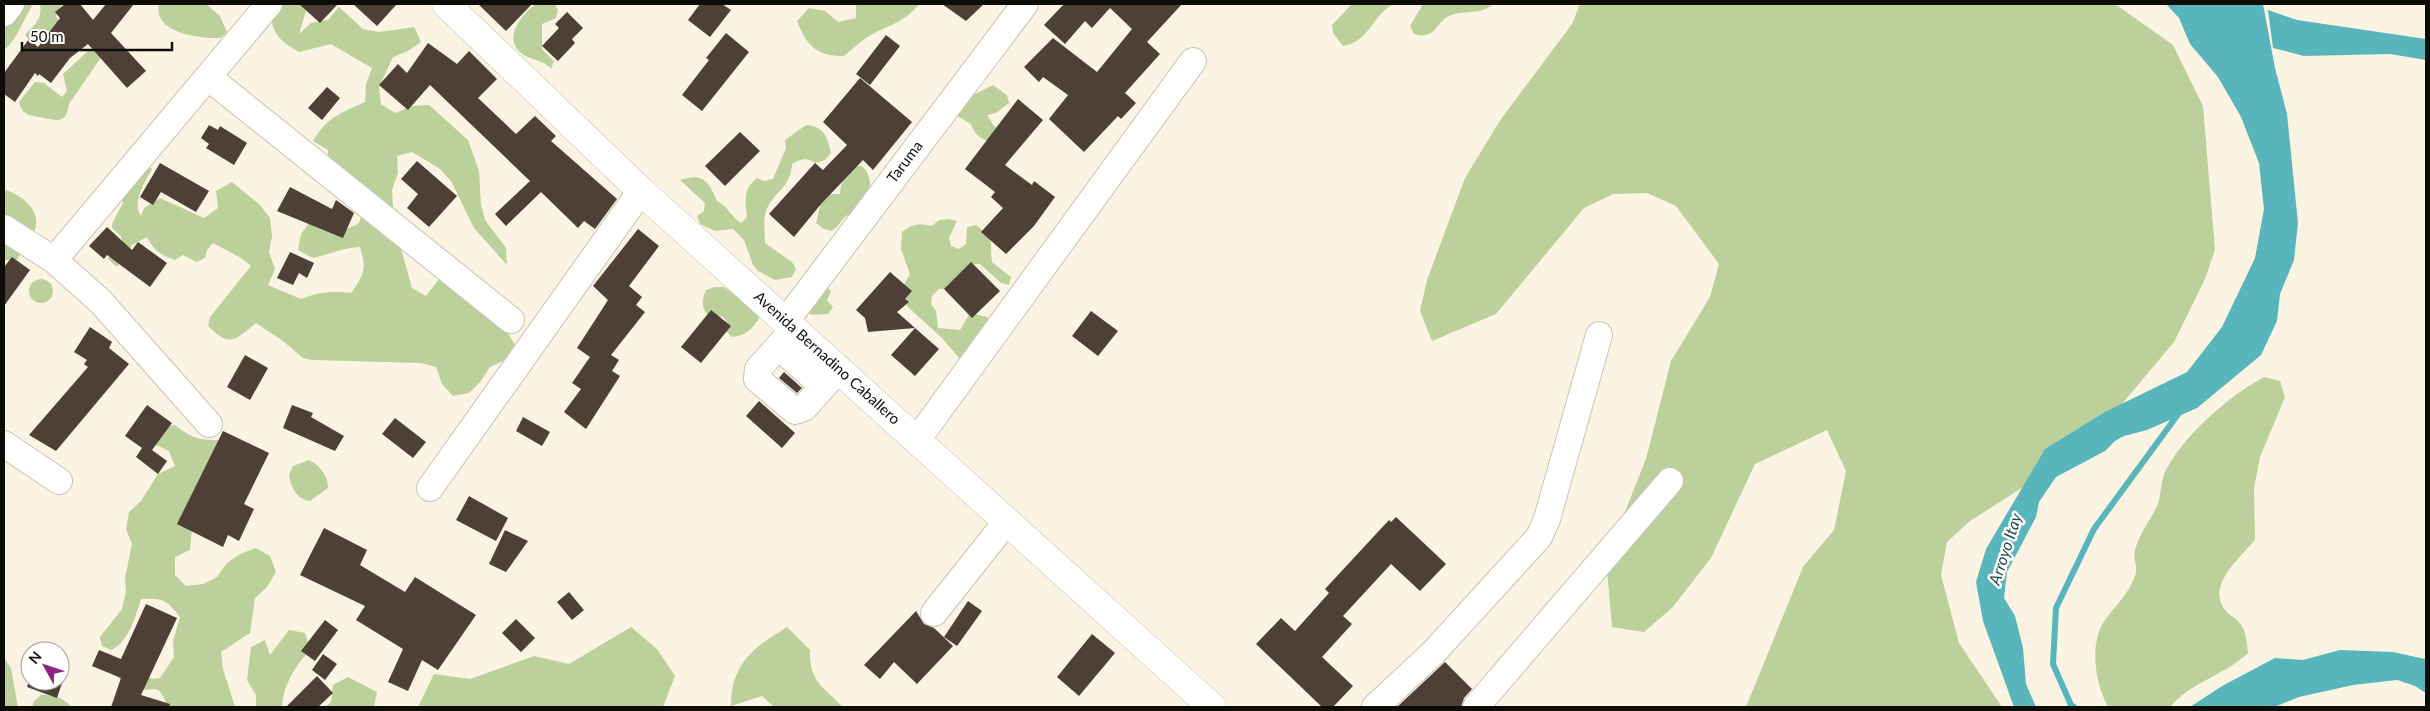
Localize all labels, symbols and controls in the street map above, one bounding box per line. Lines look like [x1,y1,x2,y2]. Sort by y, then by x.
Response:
scale bar [22,20,172,52]
text: 50 m [30,27,64,45]
street label: Taruma [883,137,926,186]
street label: Avenida Bernadino Caballero [751,287,904,428]
water label: Arroyo Itay [1984,511,2025,588]
north arrow [20,641,70,691]
text: N [25,648,45,667]

